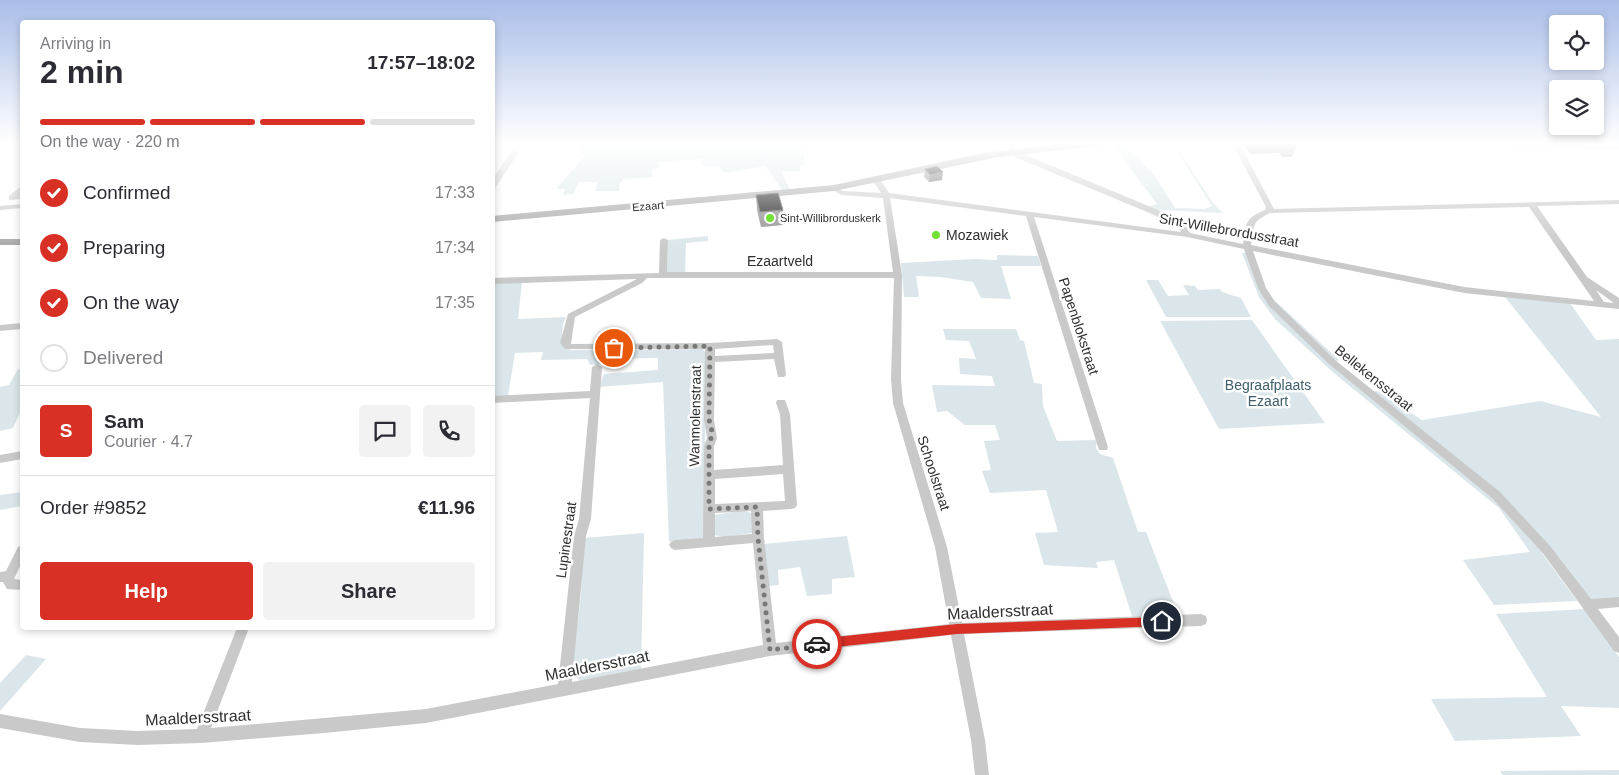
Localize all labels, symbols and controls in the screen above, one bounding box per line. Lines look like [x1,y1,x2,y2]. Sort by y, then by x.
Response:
map controls [1549,15,1604,135]
button: locate [1549,15,1604,70]
text: Arriving in [40,35,111,52]
text: 17:57–18:02 [367,52,475,73]
text: 2 min [40,54,124,90]
button: layers [1549,80,1604,135]
text: On the way · 220 m [40,133,180,150]
icon: check [40,179,68,207]
text: Confirmed [83,182,171,203]
text: 17:33 [435,184,475,201]
street label: Ezaart [632,199,664,213]
street label: Sint-Willebrordusstraat [1158,210,1300,250]
marker: Sint-Willibrorduskerk [764,212,776,224]
place label: Sint-Willibrorduskerk [780,212,881,224]
place label: Mozawiek [946,227,1009,243]
marker: Mozawiek [930,229,942,241]
icon: check [40,234,68,262]
text: Preparing [83,237,165,258]
text: 17:34 [435,239,475,256]
street label: Ezaartveld [747,253,813,269]
street label: Papenblokstraat [1056,275,1102,377]
icon: check [40,289,68,317]
text: On the way [83,292,179,313]
text: 17:35 [435,294,475,311]
pin [593,327,635,369]
icon: bag [600,334,628,362]
street label: Bellekensstraat [1332,342,1416,414]
text: Delivered [83,347,163,368]
street label: Wanmolenstraat [686,365,704,467]
park label: Begraafplaats Ezaart [1225,377,1311,409]
button: chat [359,405,411,457]
button: phone [423,405,475,457]
text: Sam [104,411,144,432]
text: S [60,420,72,441]
text: Courier · 4.7 [104,433,193,450]
street label: Schoolstraat [914,434,954,513]
text: Order #9852 [40,497,147,518]
text: €11.96 [418,497,475,518]
street label: Lupinestraat [553,501,579,579]
button: Help [40,562,253,620]
button: Share [263,562,475,620]
street label: Maaldersstraat [947,600,1054,623]
pin [1141,600,1183,642]
icon: home [1148,607,1176,635]
courier [792,619,842,669]
icon: car [803,630,831,658]
street label: Maaldersstraat [544,647,651,684]
street label: Maaldersstraat [145,706,252,729]

